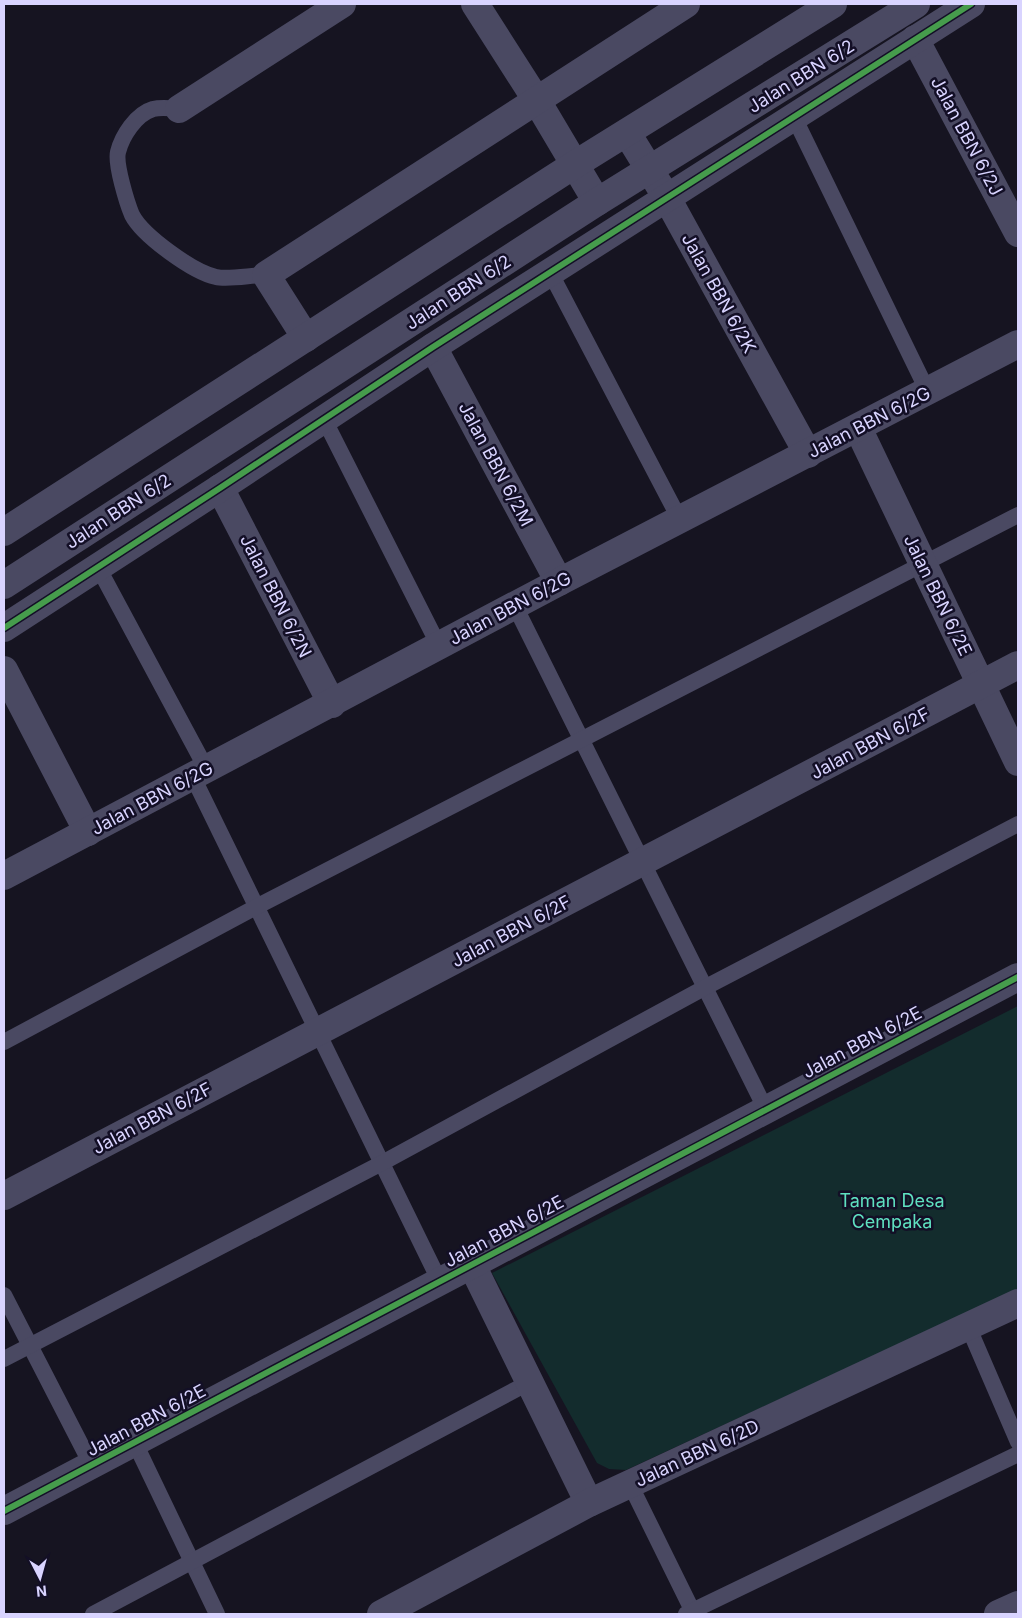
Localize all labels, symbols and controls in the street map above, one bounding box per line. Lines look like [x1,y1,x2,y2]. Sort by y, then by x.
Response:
street label: Jalan BBN 6/2 [744,35,858,117]
street label: Jalan BBN 6/2J [927,73,1007,199]
street label: Jalan BBN 6/2K [677,230,761,356]
street label: Jalan BBN 6/2 [401,250,515,334]
street label: Jalan BBN 6/2G [804,382,934,462]
street label: Jalan BBN 6/2M [454,398,538,530]
street label: Jalan BBN 6/2 [61,469,175,553]
street label: Jalan BBN 6/2N [236,531,316,661]
street label: Jalan BBN 6/2E [900,531,976,659]
street label: Jalan BBN 6/2G [446,567,574,649]
street label: Jalan BBN 6/2F [807,703,933,783]
street label: Jalan BBN 6/2G [88,757,216,839]
street label: Jalan BBN 6/2F [448,891,574,971]
street label: Jalan BBN 6/2E [799,1002,925,1082]
street label: Jalan BBN 6/2F [89,1078,215,1158]
park label: Taman Desa Cempaka [839,1190,945,1232]
street label: Jalan BBN 6/2E [441,1191,567,1271]
street label: Jalan BBN 6/2E [83,1380,209,1460]
street label: Jalan BBN 6/2D [632,1415,762,1491]
north arrow [15,1553,65,1603]
text: N [35,1582,48,1600]

